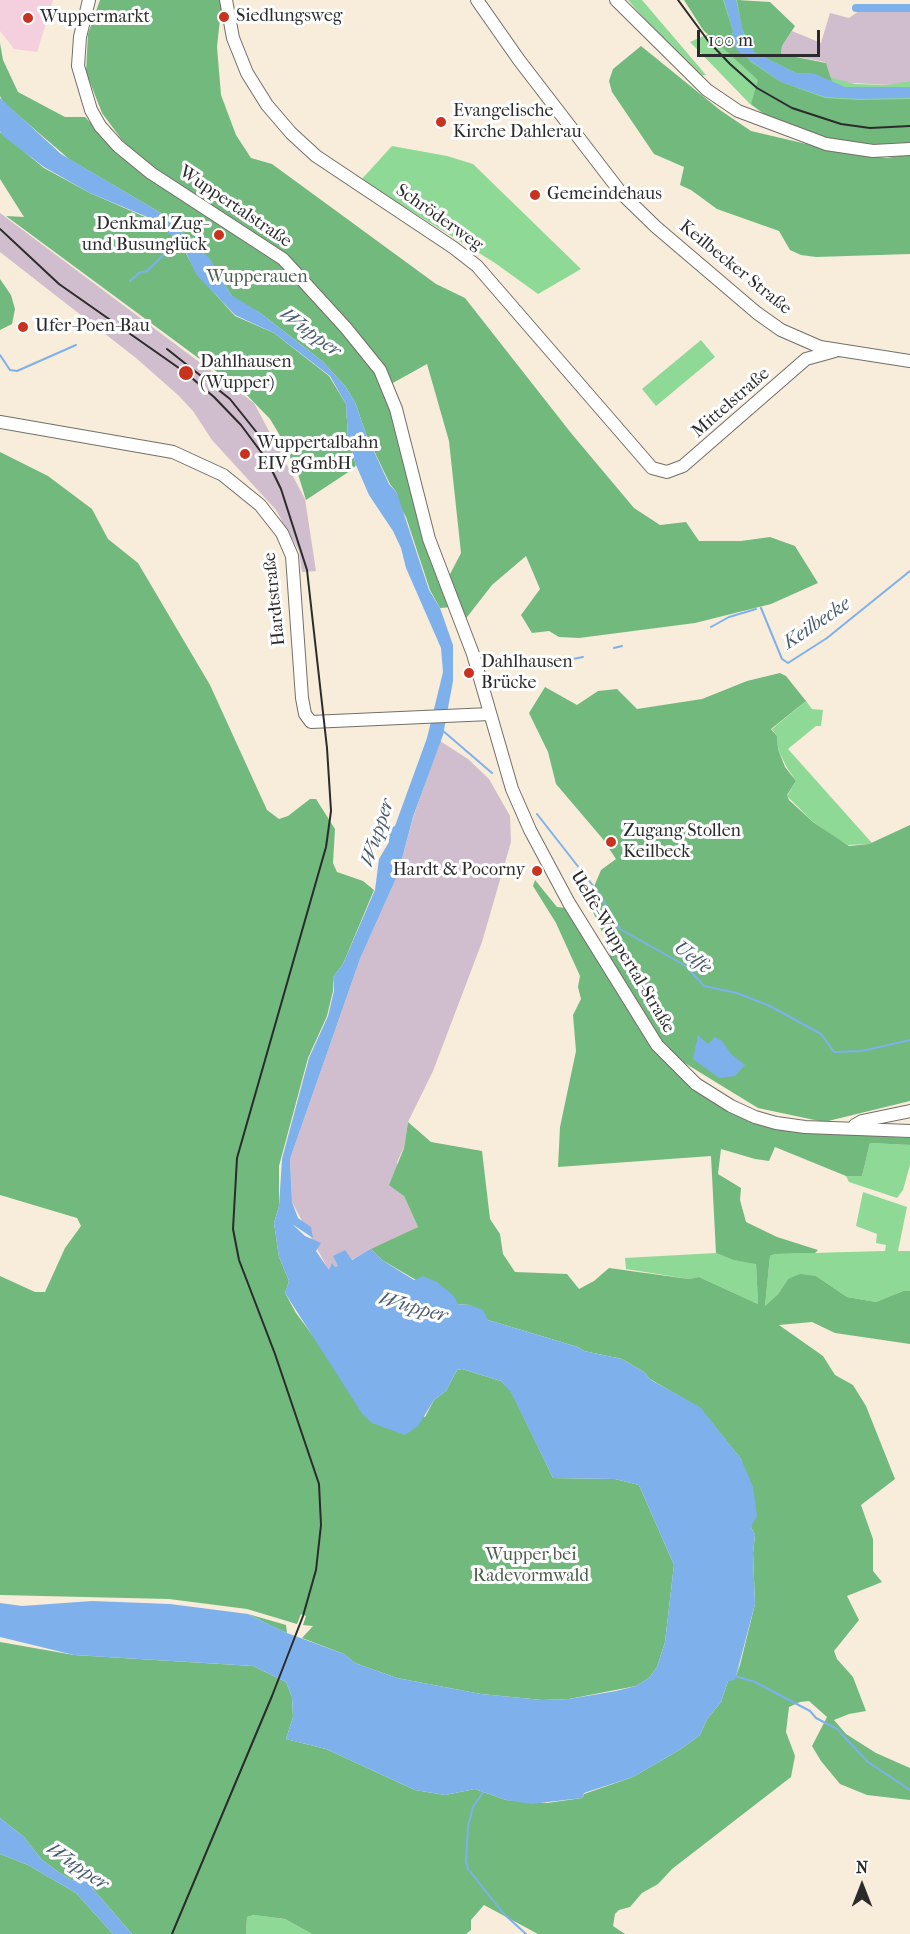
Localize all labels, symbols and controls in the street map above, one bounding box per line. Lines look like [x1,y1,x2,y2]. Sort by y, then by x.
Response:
place label: Siedlungsweg [236,6,342,28]
place label: Wuppermarkt [40,7,150,29]
marker: Siedlungsweg [217,10,231,24]
marker: Wuppermarkt [21,11,35,25]
scale bar [700,18,823,56]
text: 100 m [708,30,753,51]
place label: Evangelische Kirche Dahlerau [453,101,582,144]
marker: Evangelische Kirche Dahlerau [434,115,448,129]
street label: Wuppertalstraße [175,161,295,253]
street label: Schröderweg [391,180,487,256]
place label: Gemeindehaus [547,184,662,206]
marker: Gemeindehaus [528,188,542,202]
place label: Denkmal Zug- und Busunglück [82,214,207,256]
street label: Keilbecker Straße [675,216,795,320]
marker: Denkmal Zug- und Busunglück [212,228,226,242]
park label: Wupperauen [206,267,308,289]
water label: Wupper [275,303,345,363]
place label: Ufer-Poen-Bau [35,316,150,338]
marker: Ufer-Poen-Bau [16,320,30,334]
place label: Dahlhausen (Wupper) [200,352,292,394]
street label: Mittelstraße [688,363,774,443]
marker: Dahlhausen (Wupper) [177,364,195,382]
place label: Wuppertalbahn EIV gGmbH [257,433,379,476]
marker: Wuppertalbahn EIV gGmbH [238,447,252,461]
street label: Hardtstraße [259,551,291,647]
water label: Keilbecke [779,593,855,655]
place label: Dahlhausen Brücke [481,652,573,694]
marker: Dahlhausen Brücke [462,666,476,680]
water label: Wupper [356,796,400,870]
place label: Zugang Stollen Keilbeck [623,821,741,864]
marker: Zugang Stollen Keilbeck [604,835,618,849]
place label: Hardt & Pocorny [393,860,525,882]
marker: Hardt & Pocorny [530,864,544,878]
street label: Uelfe-Wuppertal-Straße [565,867,679,1037]
water label: Uelfe [668,936,716,980]
water label: Wupper [376,1287,450,1329]
park label: Wupper bei Radevormwald [473,1545,589,1588]
water label: Wupper [41,1838,113,1896]
north arrow [832,1856,892,1916]
text: N [856,1858,868,1877]

